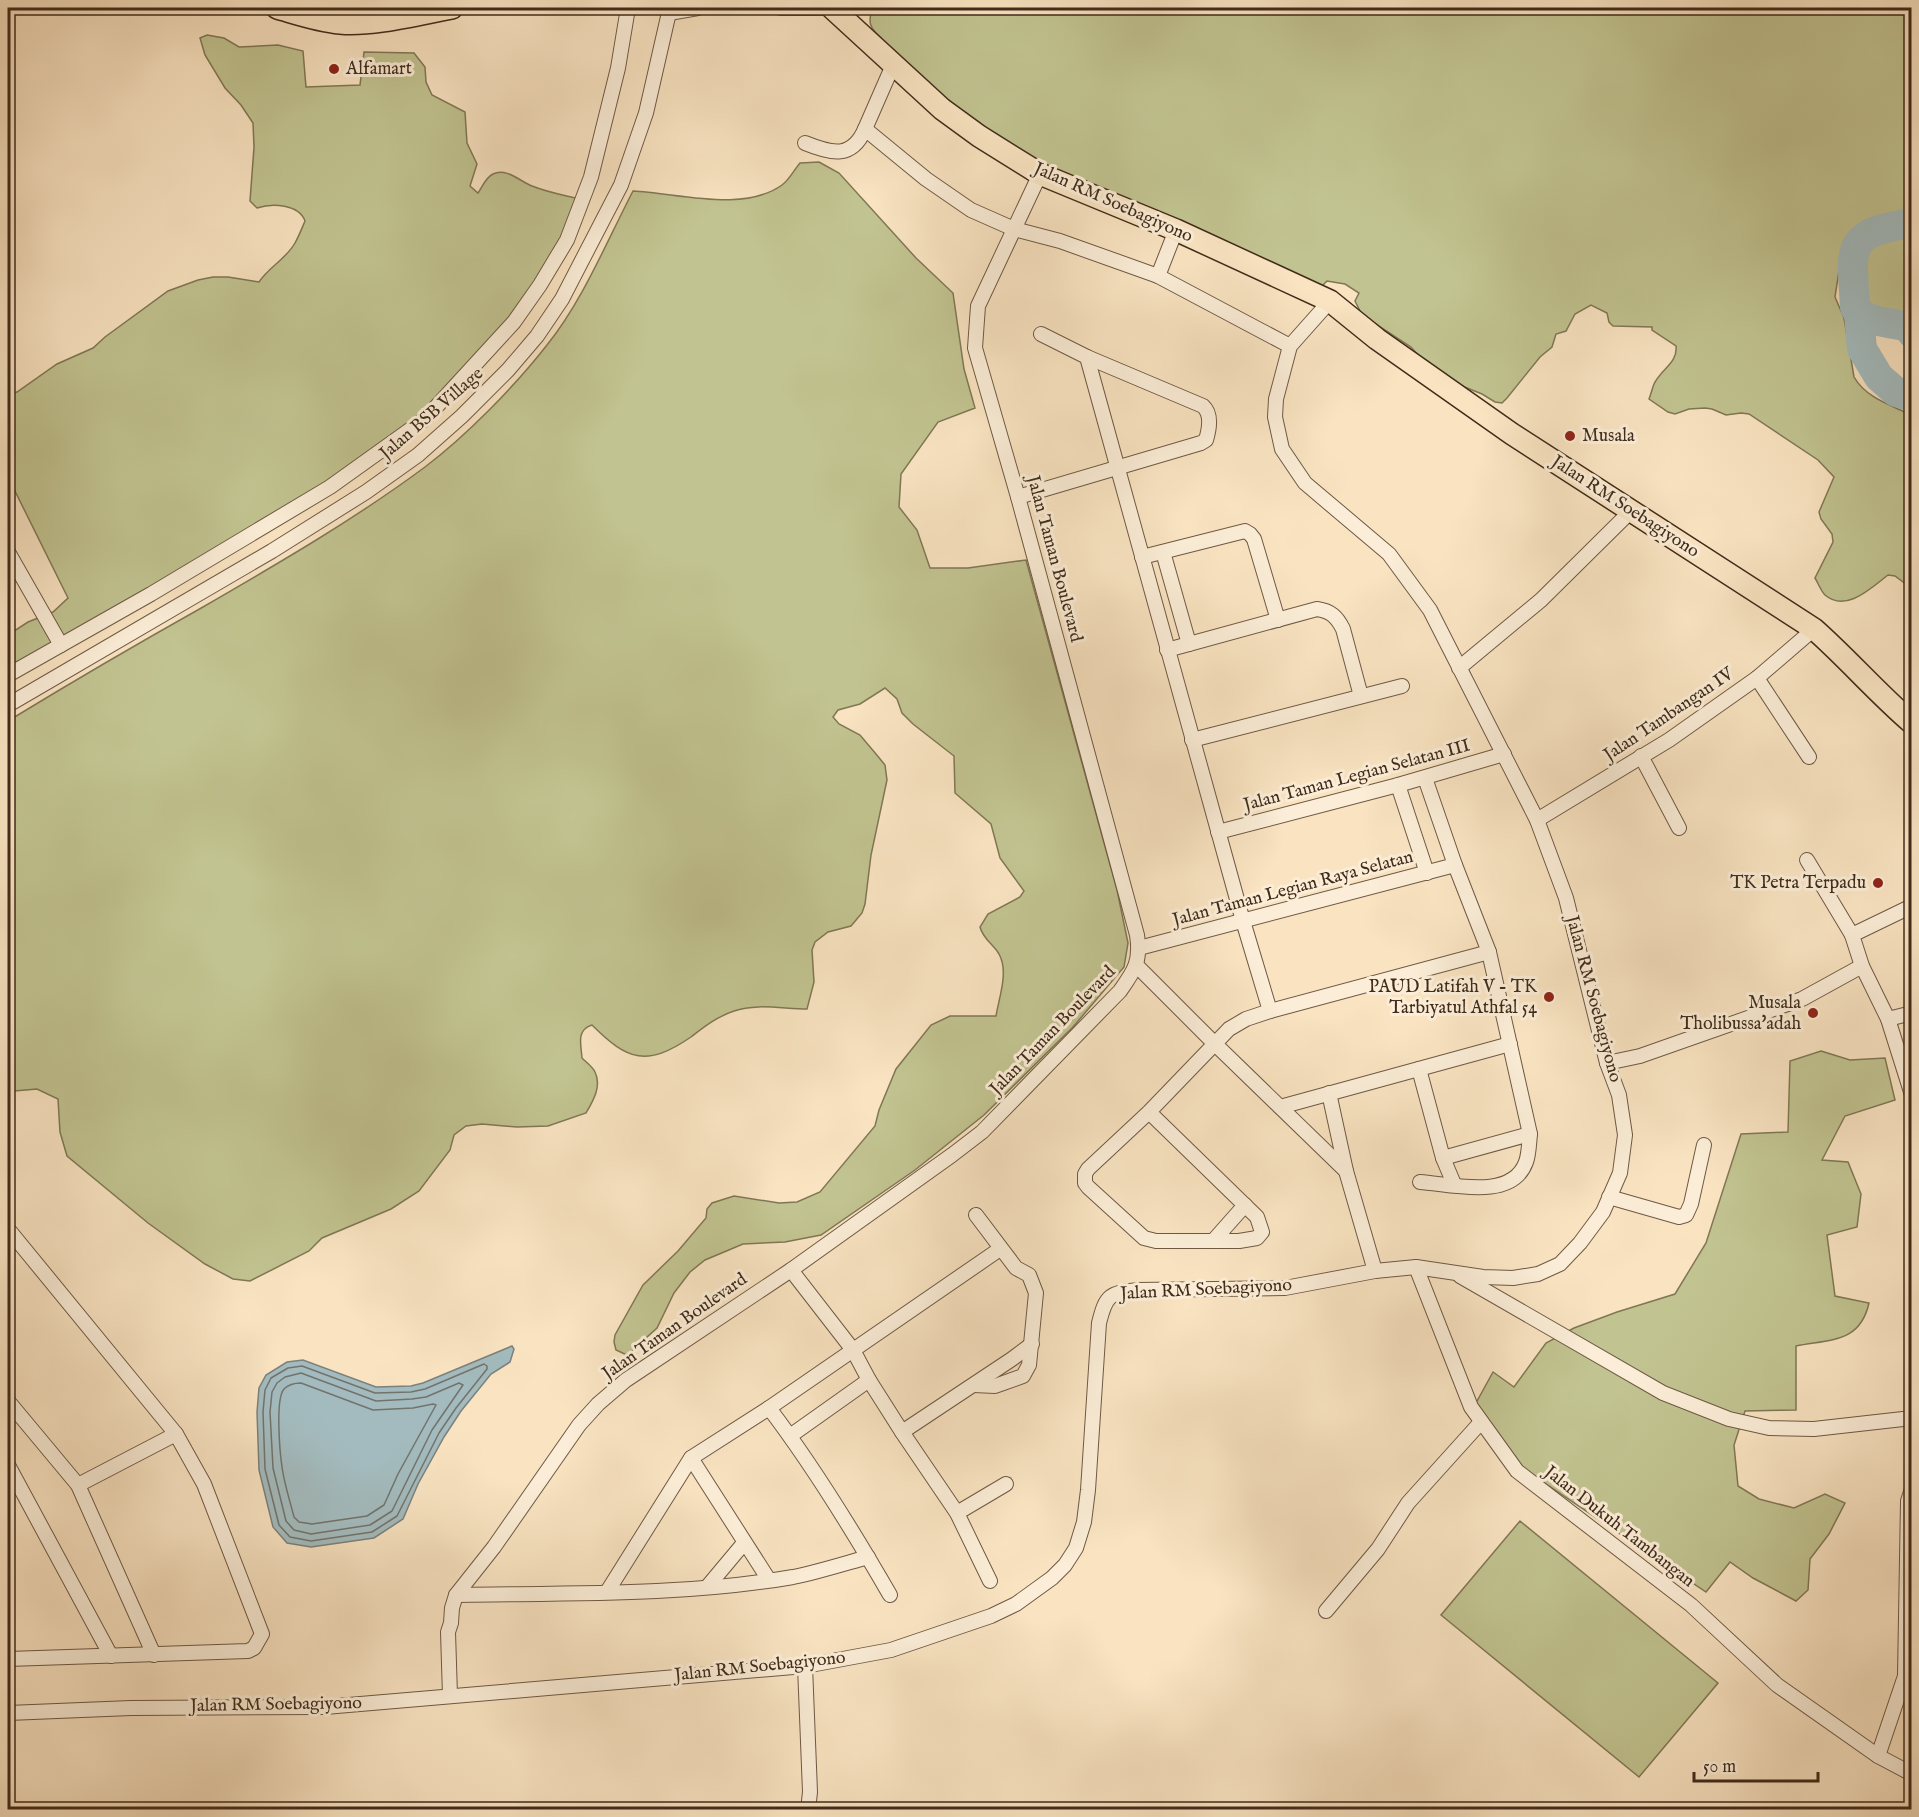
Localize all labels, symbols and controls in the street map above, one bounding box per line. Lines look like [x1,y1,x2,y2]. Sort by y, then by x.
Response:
place label: Alfamart [345,58,412,81]
marker: Alfamart [327,62,341,76]
street label: Jalan RM Soebagiyono [1028,157,1196,249]
street label: Jalan BSB Village [374,363,489,467]
place label: Musala [1582,425,1635,448]
marker: Musala [1563,429,1577,443]
street label: Jalan RM Soebagiyono [1545,449,1704,564]
street label: Jalan Taman Boulevard [1020,471,1087,645]
street label: Jalan Tambangan IV [1598,662,1739,768]
street label: Jalan Taman Legian Selatan III [1239,735,1473,818]
street label: Jalan Taman Legian Raya Selatan [1168,846,1416,933]
place label: TK Petra Terpadu [1730,872,1866,895]
marker: TK Petra Terpadu [1871,876,1885,890]
street label: Jalan RM Soebagiyono [1559,911,1626,1085]
street label: Jalan Taman Boulevard [984,961,1121,1102]
place label: PAUD Latifah V - TK Tarbiyatul Athfal 54 [1368,976,1538,1020]
marker: PAUD Latifah V - TK Tarbiyatul Athfal 54 [1542,990,1556,1004]
place label: Musala Tholibussa'adah [1680,992,1801,1036]
marker: Musala Tholibussa'adah [1806,1006,1820,1020]
street label: Jalan Taman Boulevard [597,1268,752,1387]
street label: Jalan RM Soebagiyono [1118,1274,1293,1306]
street label: Jalan Dukuh Tambangan [1538,1460,1699,1593]
street label: Jalan RM Soebagiyono [671,1647,847,1688]
street label: Jalan RM Soebagiyono [188,1692,362,1718]
scale bar [1694,1745,1818,1783]
text: 50 m [1703,1756,1736,1779]

